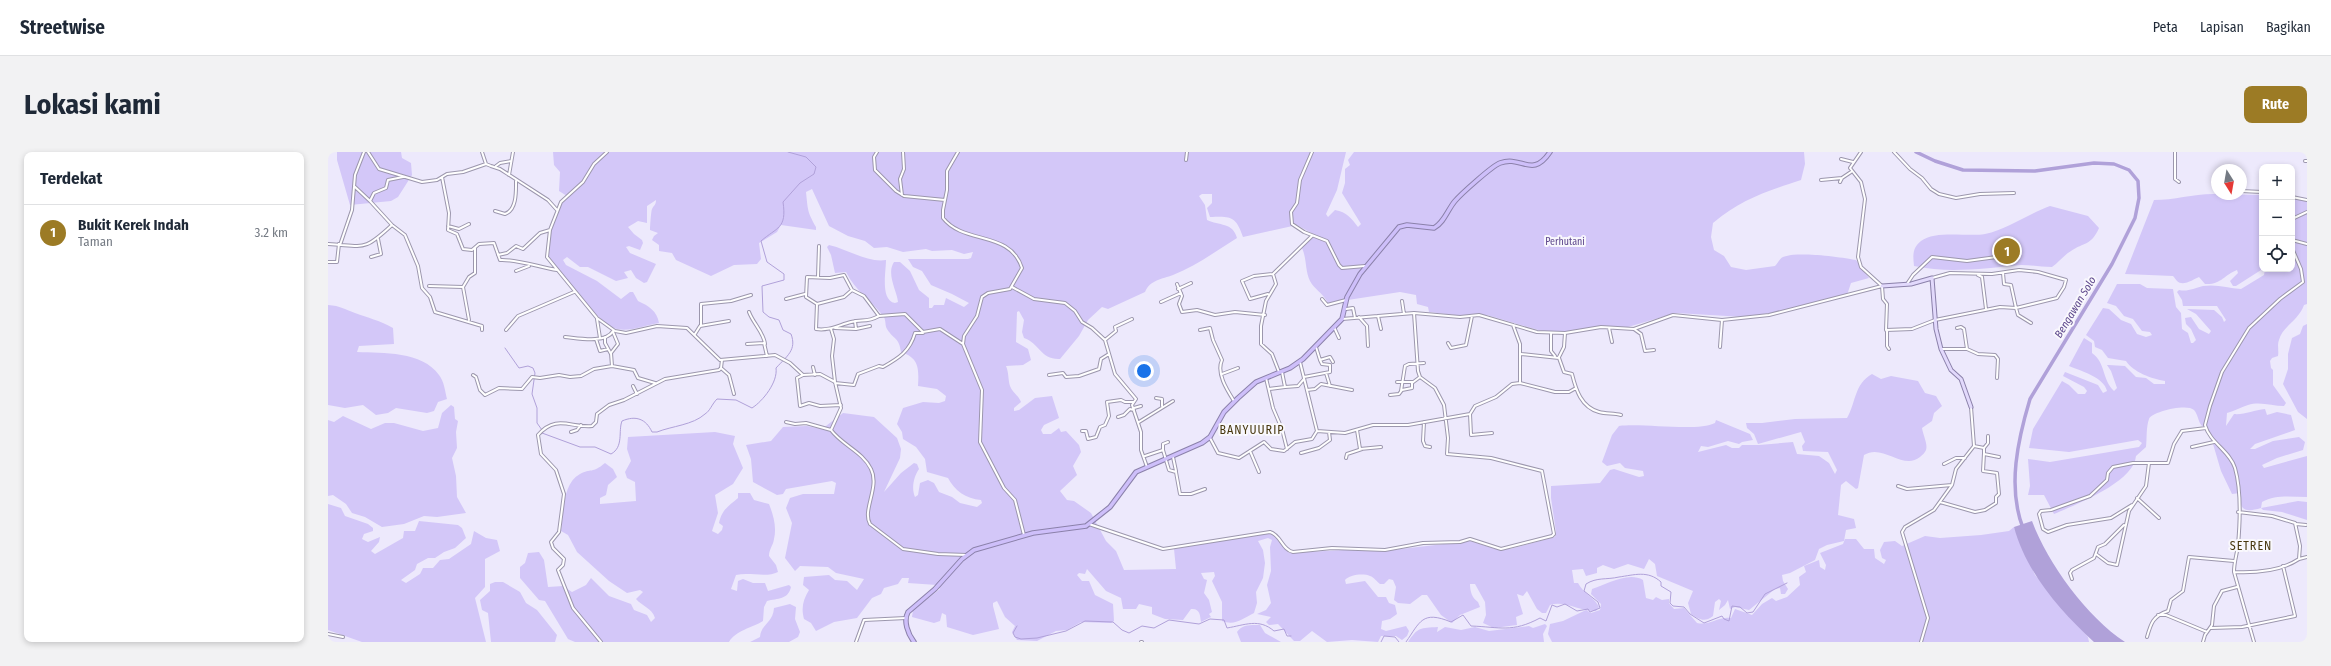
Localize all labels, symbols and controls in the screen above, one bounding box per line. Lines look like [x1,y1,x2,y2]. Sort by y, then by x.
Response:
text: Streetwise [20,16,105,39]
text: Peta [2153,19,2178,36]
text: Lapisan [2200,19,2244,36]
text: Bagikan [2266,19,2311,36]
button: Rute [2244,86,2307,123]
text: Lokasi kami [24,88,161,121]
north arrow [2211,164,2247,200]
map controls [2259,164,2295,272]
button: + [2259,164,2295,200]
text: Terdekat [40,168,102,189]
button: − [2259,200,2295,236]
text: Bukit Kerek Indah [78,216,189,234]
text: 1 [50,225,56,240]
text: 3.2 km [255,225,288,240]
text: Taman [78,234,113,249]
park label: Perhutani [1545,236,1585,248]
pin: 1 [1994,236,2020,266]
button: locate [2259,236,2295,272]
water label: Bengawan Solo [2052,274,2099,340]
your location [1134,361,1154,381]
district label: BANYUURIP [1219,423,1285,437]
district label: SETREN [2230,539,2272,553]

